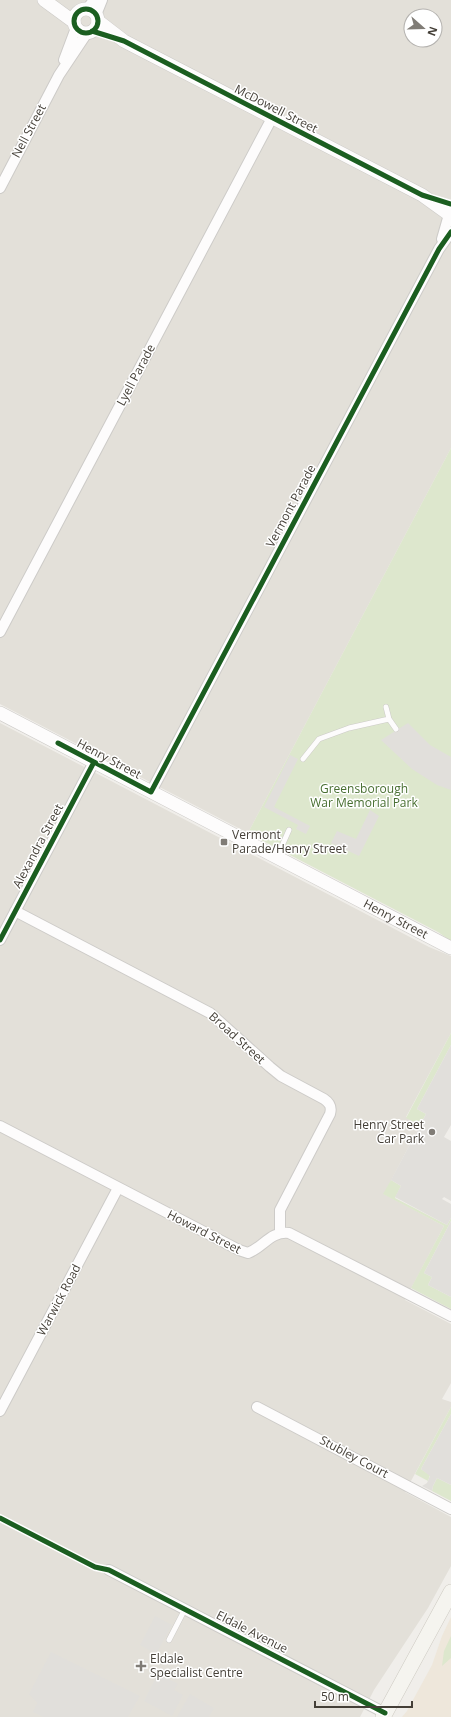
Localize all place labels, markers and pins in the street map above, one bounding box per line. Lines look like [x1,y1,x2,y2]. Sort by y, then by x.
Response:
place label: Vermont Parade/Henry Street [232,826,346,857]
marker: Vermont Parade/Henry Street [219,837,229,847]
place label: Henry Street Car Park [354,1116,425,1147]
marker: Henry Street Car Park [427,1127,437,1137]
place label: Eldale Specialist Centre [150,1650,243,1681]
marker: Eldale Specialist Centre [135,1660,147,1672]

